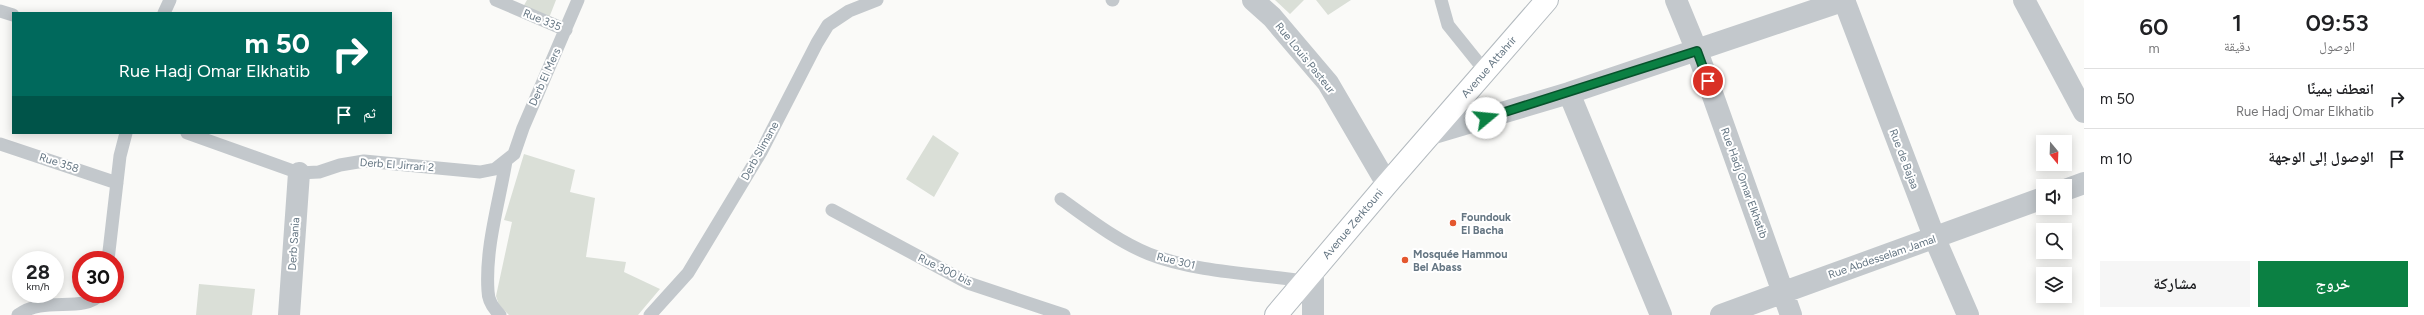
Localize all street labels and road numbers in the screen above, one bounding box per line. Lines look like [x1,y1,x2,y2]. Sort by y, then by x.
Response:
street label: Rue 335 [521,6,563,34]
street label: Rue Louis Pasteur [1272,20,1338,96]
street label: Avenue Attahrir [1459,33,1519,100]
street label: Derb El Mers [526,46,564,108]
street label: Derb Slimane [738,119,782,183]
street label: Rue Hadj Omar Elkhatib [1718,126,1770,240]
street label: Rue de Bajaa [1887,127,1921,191]
street label: Rue 358 [38,151,81,176]
street label: Derb El Jirrari 2 [359,156,435,174]
street label: Avenue Zerktouni [1320,186,1386,262]
street label: Derb Sania [286,217,302,271]
street label: Rue Abdesselam Jamal [1826,232,1938,282]
street label: Rue 301 [1155,250,1197,272]
street label: Rue 300 bis [916,251,974,289]

